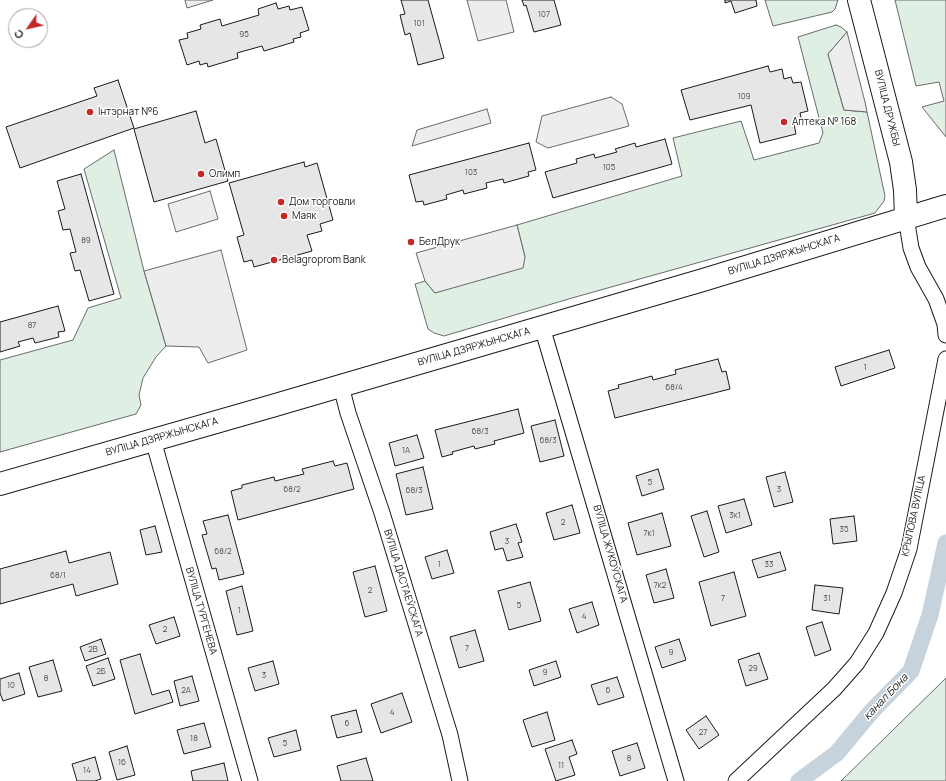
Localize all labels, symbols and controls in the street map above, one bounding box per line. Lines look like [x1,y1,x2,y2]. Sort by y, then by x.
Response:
north arrow [8,8,48,48]
house number: 107 [538,10,550,20]
house number: 101 [413,19,425,29]
text: С [10,27,27,42]
house number: 95 [239,30,249,40]
street label: ВУЛІЦА ДРУЖБЫ [872,68,902,148]
house number: 109 [738,92,750,102]
place label: Інтэрнат №6 [98,106,158,118]
marker: Інтэрнат №6 [85,107,95,117]
place label: Аптека № 168 [792,116,856,128]
marker: Аптека № 168 [779,117,789,127]
house number: 105 [603,163,615,173]
place label: Олимп [209,168,240,180]
house number: 103 [465,168,477,178]
marker: Олимп [196,169,206,179]
place label: Дом торговли [289,196,355,208]
marker: Дом торговли [276,197,286,207]
place label: Маяк [292,210,316,222]
marker: Маяк [279,211,289,221]
street label: ВУЛІЦА ДЗЯРЖЫНСКАГА [727,232,841,278]
house number: 89 [81,236,91,246]
place label: БелДрук [419,236,460,248]
marker: БелДрук [406,237,416,247]
place label: Belagroprom Bank [282,254,366,266]
marker: Belagroprom Bank [269,255,279,265]
house number: 87 [28,321,36,331]
street label: ВУЛІЦА ДЗЯРЖЫНСКАГА [416,325,532,369]
house number: 1 [863,363,867,373]
house number: 68/4 [665,383,683,393]
street label: ВУЛІЦА ДЗЯРЖЫНСКАГА [104,415,220,459]
house number: 68/3 [471,427,489,437]
house number: 68/3 [539,436,557,446]
house number: 1А [402,446,410,456]
street label: КРЫЛОВА ВУЛІЦА [900,474,928,558]
house number: 5 [648,478,652,488]
house number: 68/2 [283,485,301,495]
house number: 3 [777,485,781,495]
house number: 68/3 [405,486,423,496]
street label: ВУЛІЦА ЖУКОЎСКАГА [590,504,630,604]
house number: 3к1 [729,511,741,521]
house number: 2 [561,518,565,528]
house number: 35 [839,525,849,535]
street label: ВУЛІЦА ДАСТАЕЎСКАГА [381,528,425,638]
house number: 7к1 [643,529,655,539]
house number: 3 [505,537,509,547]
house number: 68/2 [214,547,232,557]
house number: 1 [437,560,441,570]
house number: 33 [765,560,773,570]
street label: ВУЛІЦА ТУРГЕНЕВА [183,566,219,656]
house number: 68/1 [50,571,66,581]
house number: 7к2 [654,581,666,591]
house number: 2 [368,586,372,596]
house number: 7 [721,594,725,604]
house number: 31 [823,594,831,604]
house number: 5 [517,601,521,611]
house number: 1 [237,606,241,616]
house number: 4 [582,612,586,622]
house number: 2 [163,625,167,635]
house number: 7 [465,644,469,654]
house number: 2В [88,645,98,655]
house number: 9 [669,648,673,658]
house number: 29 [748,664,758,674]
house number: 2Б [96,667,106,677]
house number: 9 [543,668,547,678]
house number: 3 [262,671,266,681]
water label: канал Бона [861,671,911,723]
house number: 8 [44,674,48,684]
house number: 10 [7,681,15,691]
house number: 2А [181,686,191,696]
house number: 6 [606,686,610,696]
house number: 4 [390,708,394,718]
house number: 6 [345,719,349,729]
house number: 27 [699,728,707,738]
house number: 18 [190,734,198,744]
house number: 5 [283,739,287,749]
house number: 8 [627,754,631,764]
house number: 16 [118,758,126,768]
house number: 11 [558,761,564,771]
house number: 14 [83,766,91,776]

